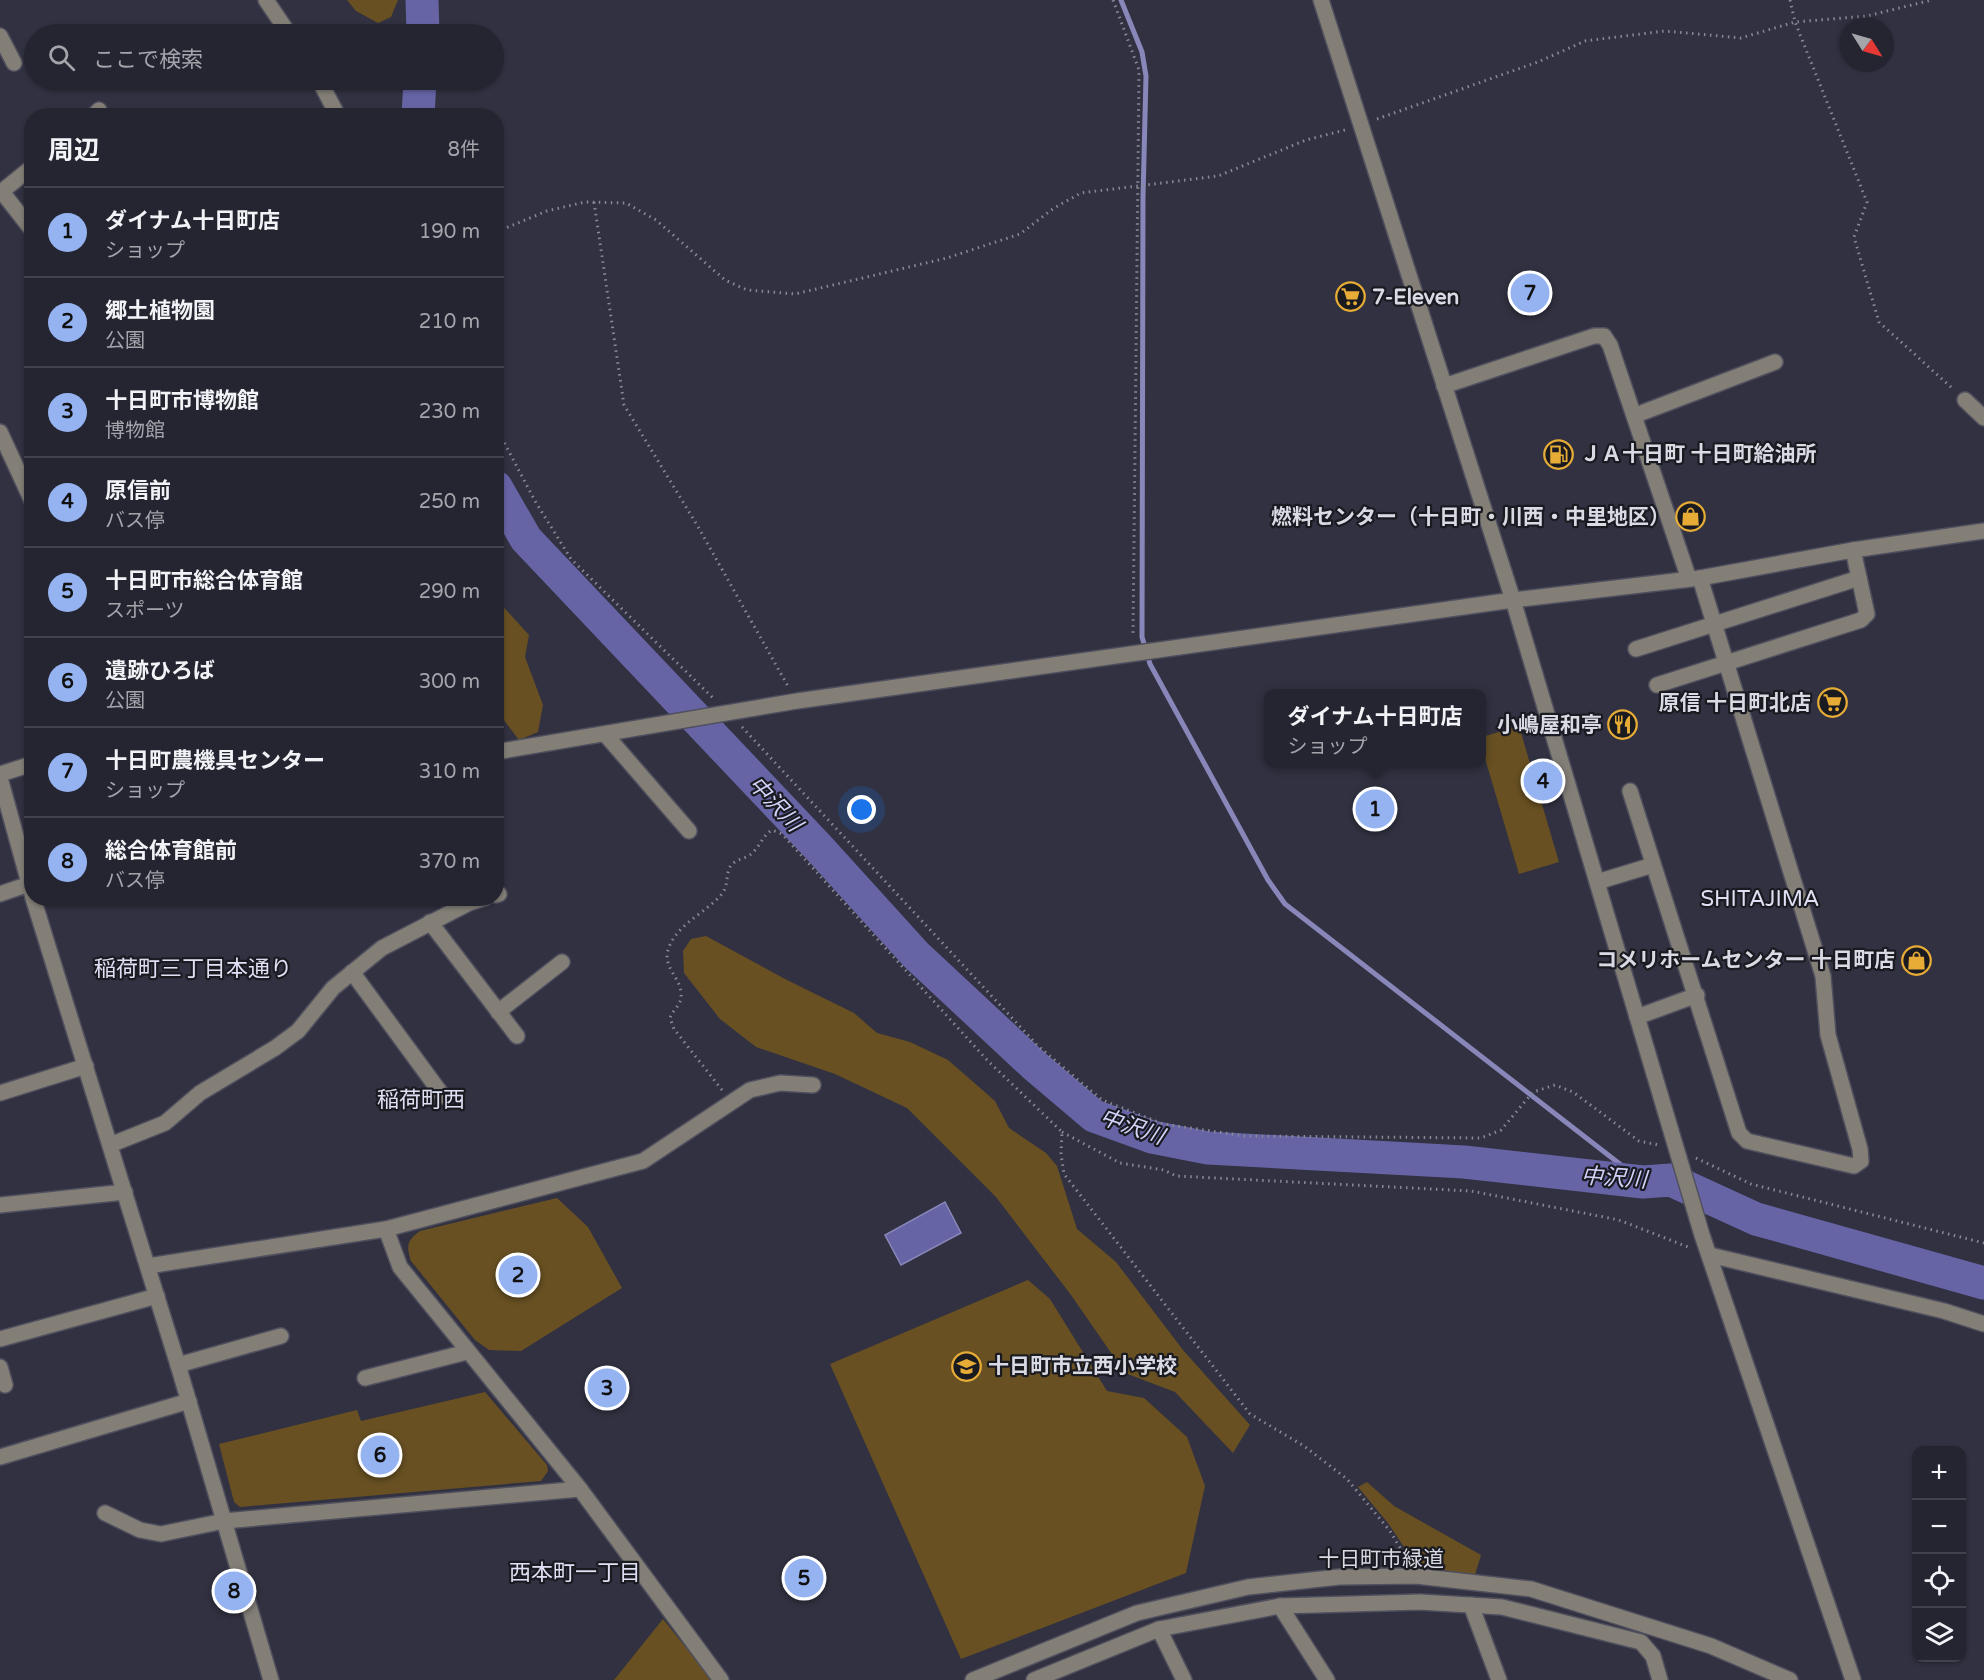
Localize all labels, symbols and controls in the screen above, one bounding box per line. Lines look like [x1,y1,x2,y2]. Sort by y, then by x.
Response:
north arrow [1840,18,1894,72]
search box [24,24,504,90]
icon: search [45,41,78,74]
text: ここで検索 [93,47,203,73]
text: 周辺 [48,135,100,166]
text: 8件 [447,138,480,162]
text: ダイナム十日町店 [105,208,280,234]
text: 1 [61,220,74,244]
text: 190 m [419,220,480,244]
text: ショップ [105,239,185,263]
pin: 7 [1510,270,1550,316]
supermarket icon: 7-Eleven [1335,281,1367,313]
place label: 7-Eleven [1372,285,1459,310]
text: 郷土植物園 [105,298,215,324]
text: 2 [61,310,74,334]
text: 210 m [419,310,480,334]
text: 公園 [105,329,145,353]
text: 十日町市博物館 [105,388,259,414]
text: 3 [61,400,74,424]
text: 230 m [419,400,480,424]
text: 博物館 [105,419,165,443]
fuel station icon: ＪＡ十日町 十日町給油所 [1543,438,1575,470]
place label: ＪＡ十日町 十日町給油所 [1580,442,1816,467]
text: 原信前 [105,478,171,504]
text: 4 [61,490,74,514]
text: 250 m [419,490,480,514]
shop icon: 燃料センター（十日町・川西・中里地区） [1675,501,1707,533]
place label: 燃料センター（十日町・川西・中里地区） [1271,505,1670,530]
text: バス停 [105,509,165,533]
text: 十日町市総合体育館 [105,568,303,594]
text: 5 [61,580,74,604]
text: 290 m [419,580,480,604]
text: スポーツ [105,599,185,623]
text: 遺跡ひろば [105,658,215,684]
text: 6 [61,670,74,694]
text: 300 m [419,670,480,694]
supermarket icon: 原信 十日町北店 [1816,687,1848,719]
text: 公園 [105,689,145,713]
popup [1264,689,1486,767]
place label: 原信 十日町北店 [1659,691,1811,716]
text: ダイナム十日町店 [1288,704,1462,730]
restaurant icon: 小嶋屋和亭 [1607,709,1639,741]
place label: 小嶋屋和亭 [1497,713,1602,738]
text: ショップ [1288,735,1368,759]
text: 十日町農機具センター [105,748,325,774]
pin: 4 [1524,758,1562,804]
text: 7 [61,760,74,784]
text: 310 m [419,760,480,784]
water label: 中沢川 [743,771,808,838]
text: ショップ [105,779,185,803]
pin: 1 [1356,786,1394,832]
your location [847,795,876,824]
text: 総合体育館前 [105,838,237,864]
text: 8 [61,850,74,874]
text: 370 m [419,850,480,874]
text: バス停 [105,869,165,893]
district label: SHITAJIMA [1700,886,1820,912]
shop icon: コメリホームセンター 十日町店 [1900,944,1932,976]
place label: コメリホームセンター 十日町店 [1596,948,1895,973]
district label: 稲荷町三丁目本通り [94,956,292,982]
district label: 稲荷町西 [377,1087,465,1113]
water label: 中沢川 [1097,1104,1169,1151]
water label: 中沢川 [1580,1163,1650,1193]
pin: 2 [498,1252,538,1298]
school or university icon: 十日町市立西小学校 [951,1350,983,1382]
place label: 十日町市立西小学校 [988,1354,1177,1379]
pin: 3 [588,1366,626,1410]
pin: 6 [360,1432,400,1478]
map controls [1912,1446,1966,1662]
button: + [1912,1446,1966,1500]
button: − [1912,1500,1966,1554]
street label: 十日町市緑道 [1318,1547,1444,1572]
button: locate [1912,1554,1966,1608]
pin: 5 [784,1556,824,1600]
district label: 西本町一丁目 [509,1560,641,1586]
pin: 8 [214,1568,254,1614]
button: layers [1912,1608,1966,1662]

